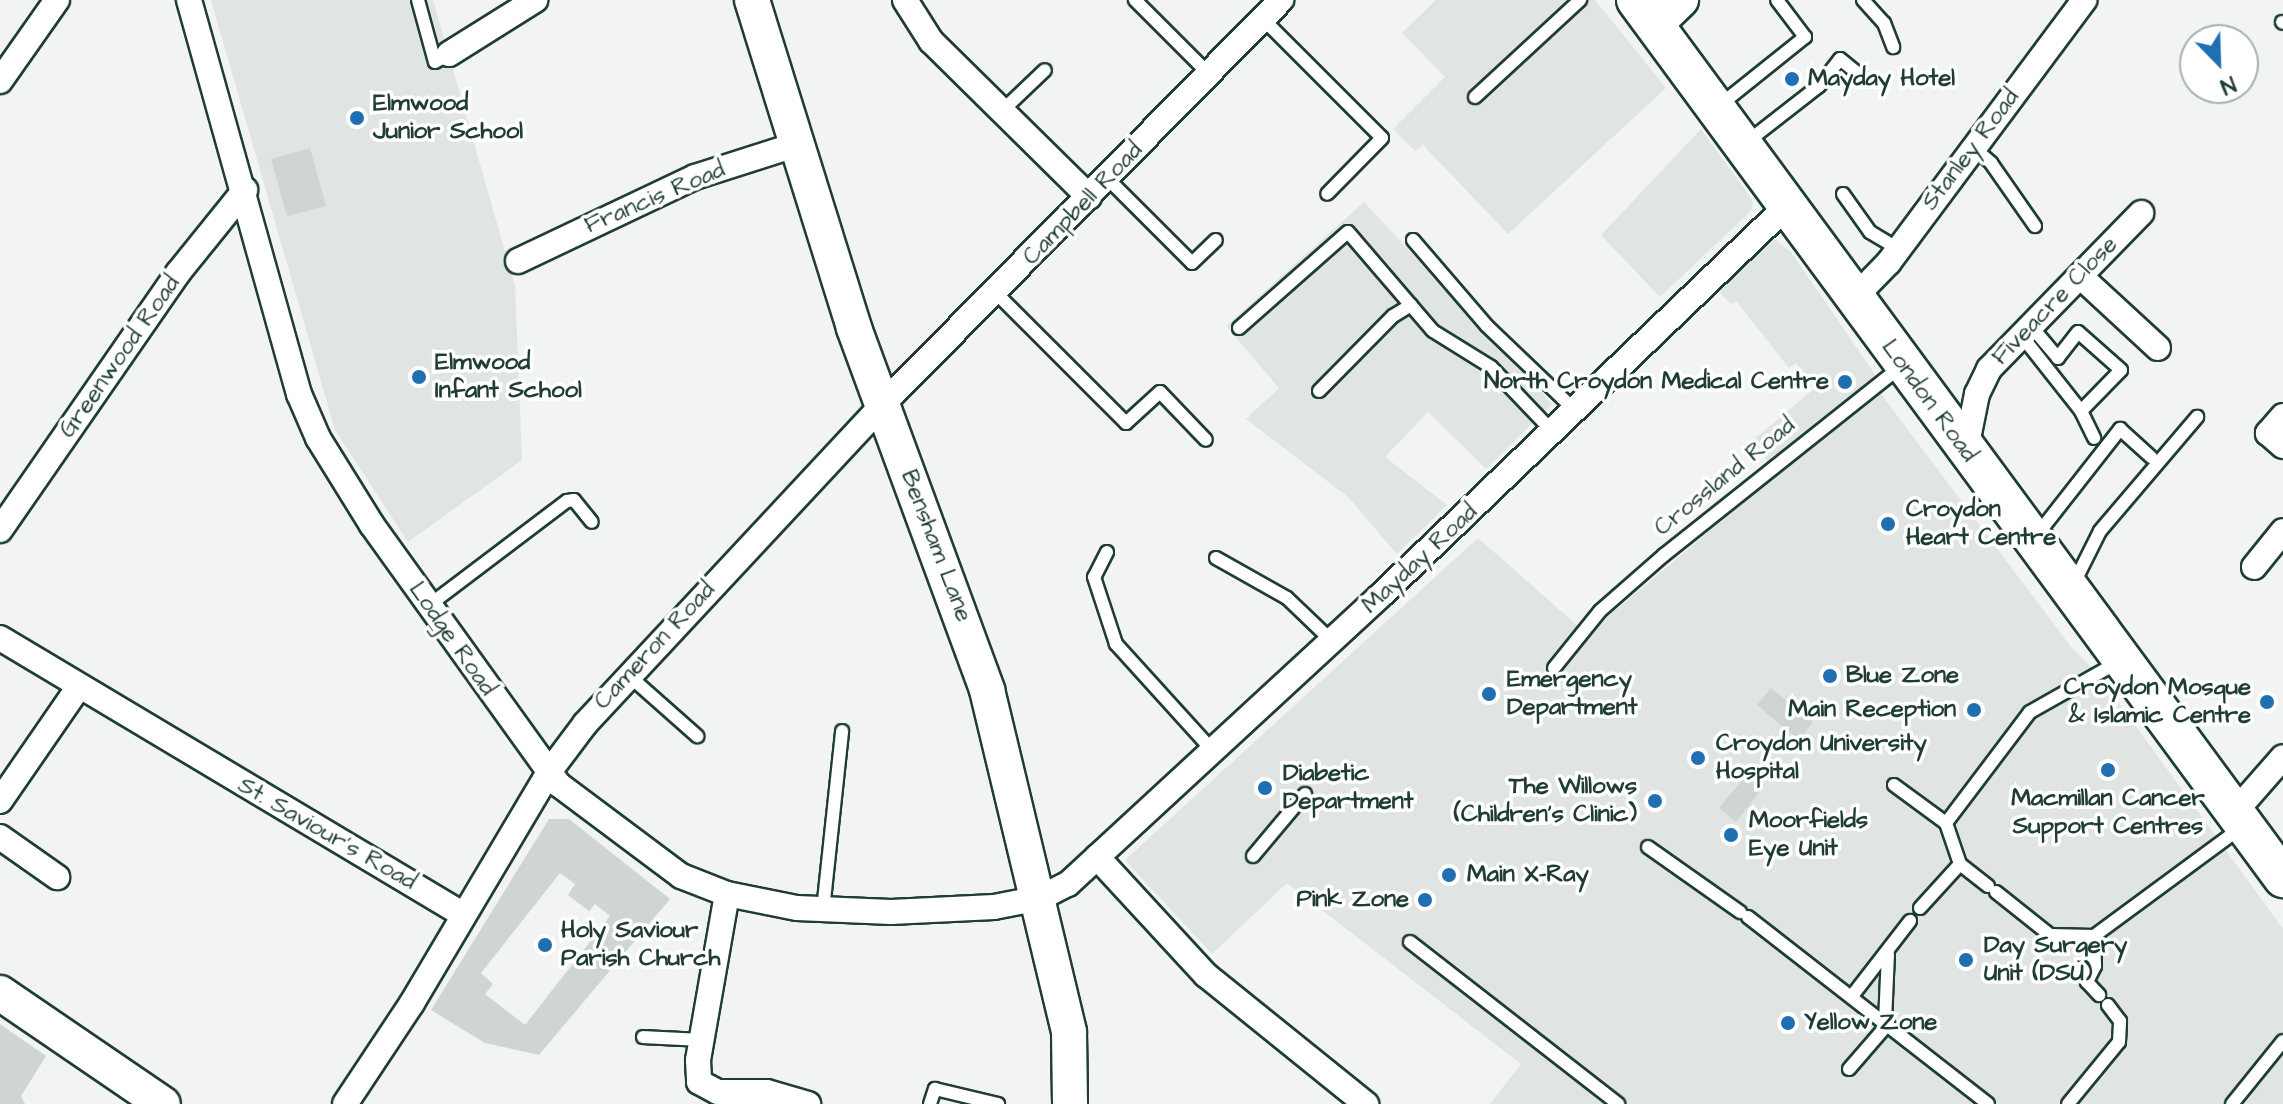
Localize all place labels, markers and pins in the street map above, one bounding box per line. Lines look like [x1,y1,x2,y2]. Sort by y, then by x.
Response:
place label: Mayday Hotel [1808,65,1955,93]
marker: Mayday Hotel [1783,70,1801,88]
place label: Elmwood Junior School [373,90,523,146]
marker: Elmwood Junior School [348,109,366,127]
place label: Elmwood Infant School [435,349,582,405]
marker: Elmwood Infant School [410,368,428,386]
place label: North Croydon Medical Centre [1484,368,1829,396]
marker: North Croydon Medical Centre [1836,373,1854,391]
place label: Croydon Heart Centre [1906,496,2056,552]
marker: Croydon Heart Centre [1877,513,1899,535]
place label: Blue Zone [1846,662,1959,690]
place label: Emergency Department [1507,666,1637,722]
marker: Blue Zone [1821,667,1839,685]
place label: Croydon Mosque & Islamic Centre [2064,674,2251,730]
marker: Emergency Department [1478,683,1500,705]
marker: Croydon Mosque & Islamic Centre [2258,693,2276,711]
place label: Main Reception [1788,696,1956,724]
marker: Main Reception [1963,699,1985,721]
place label: Croydon University Hospital [1716,730,1927,786]
marker: Croydon University Hospital [1687,747,1709,769]
marker: Macmillan Cancer Support Centres [2097,759,2119,781]
place label: Diabetic Department [1283,760,1413,816]
place label: The Willows (Children's Clinic) [1454,773,1637,829]
marker: Diabetic Department [1254,777,1276,799]
place label: Macmillan Cancer Support Centres [2011,785,2205,841]
marker: The Willows (Children's Clinic) [1644,790,1666,812]
place label: Moorfields Eye Unit [1749,807,1868,863]
marker: Moorfields Eye Unit [1720,824,1742,846]
place label: Main X-Ray [1467,861,1589,889]
marker: Main X-Ray [1438,864,1460,886]
place label: Pink Zone [1296,886,1409,914]
marker: Pink Zone [1416,891,1434,909]
place label: Holy Saviour Parish Church [561,917,720,973]
place label: Day Surgery Unit (DSU) [1984,932,2127,988]
marker: Holy Saviour Parish Church [536,936,554,954]
marker: Day Surgery Unit (DSU) [1955,949,1977,971]
place label: Yellow Zone [1804,1009,1937,1037]
marker: Yellow Zone [1779,1014,1797,1032]

